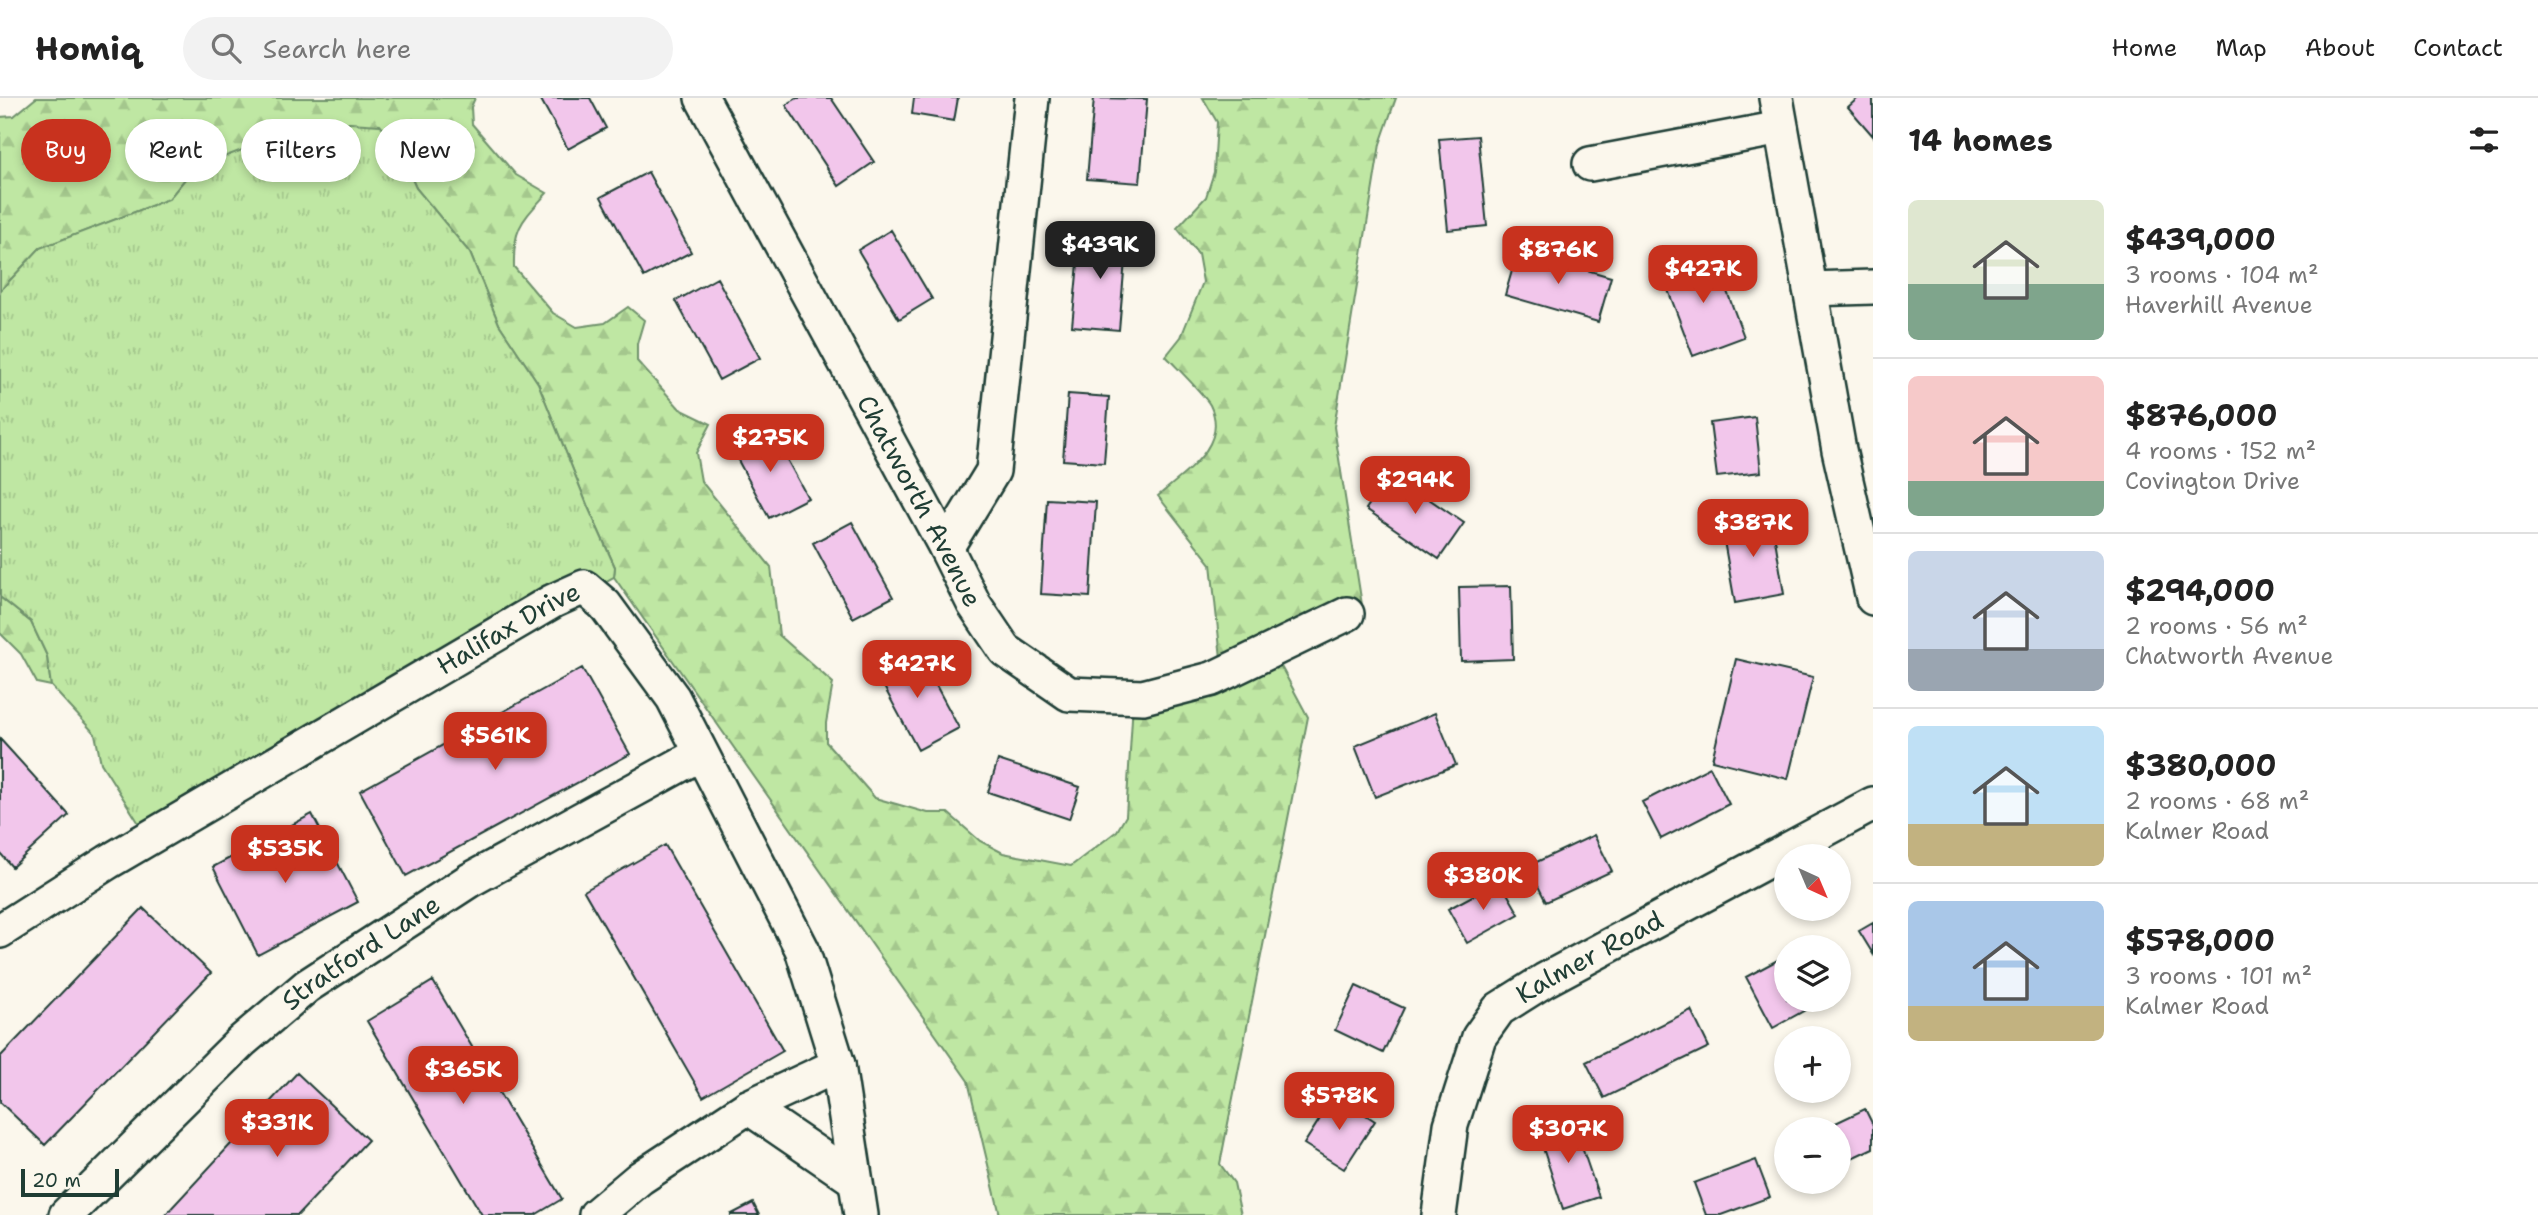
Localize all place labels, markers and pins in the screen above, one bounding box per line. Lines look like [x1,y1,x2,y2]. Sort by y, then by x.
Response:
pin: $439K [1051,222,1149,281]
pin: $876K [1509,226,1607,286]
pin: $427K [1654,246,1752,305]
pin: $275K [721,414,819,474]
pin: $294K [1366,456,1464,516]
pin: $387K [1704,500,1802,559]
pin: $427K [868,640,966,700]
pin: $561K [446,712,544,772]
pin: $535K [236,826,334,885]
pin: $380K [1434,852,1532,912]
pin: $365K [414,1046,512,1106]
pin: $578K [1290,1072,1388,1132]
pin: $331K [228,1100,326,1159]
pin: $307K [1519,1105,1617,1165]

